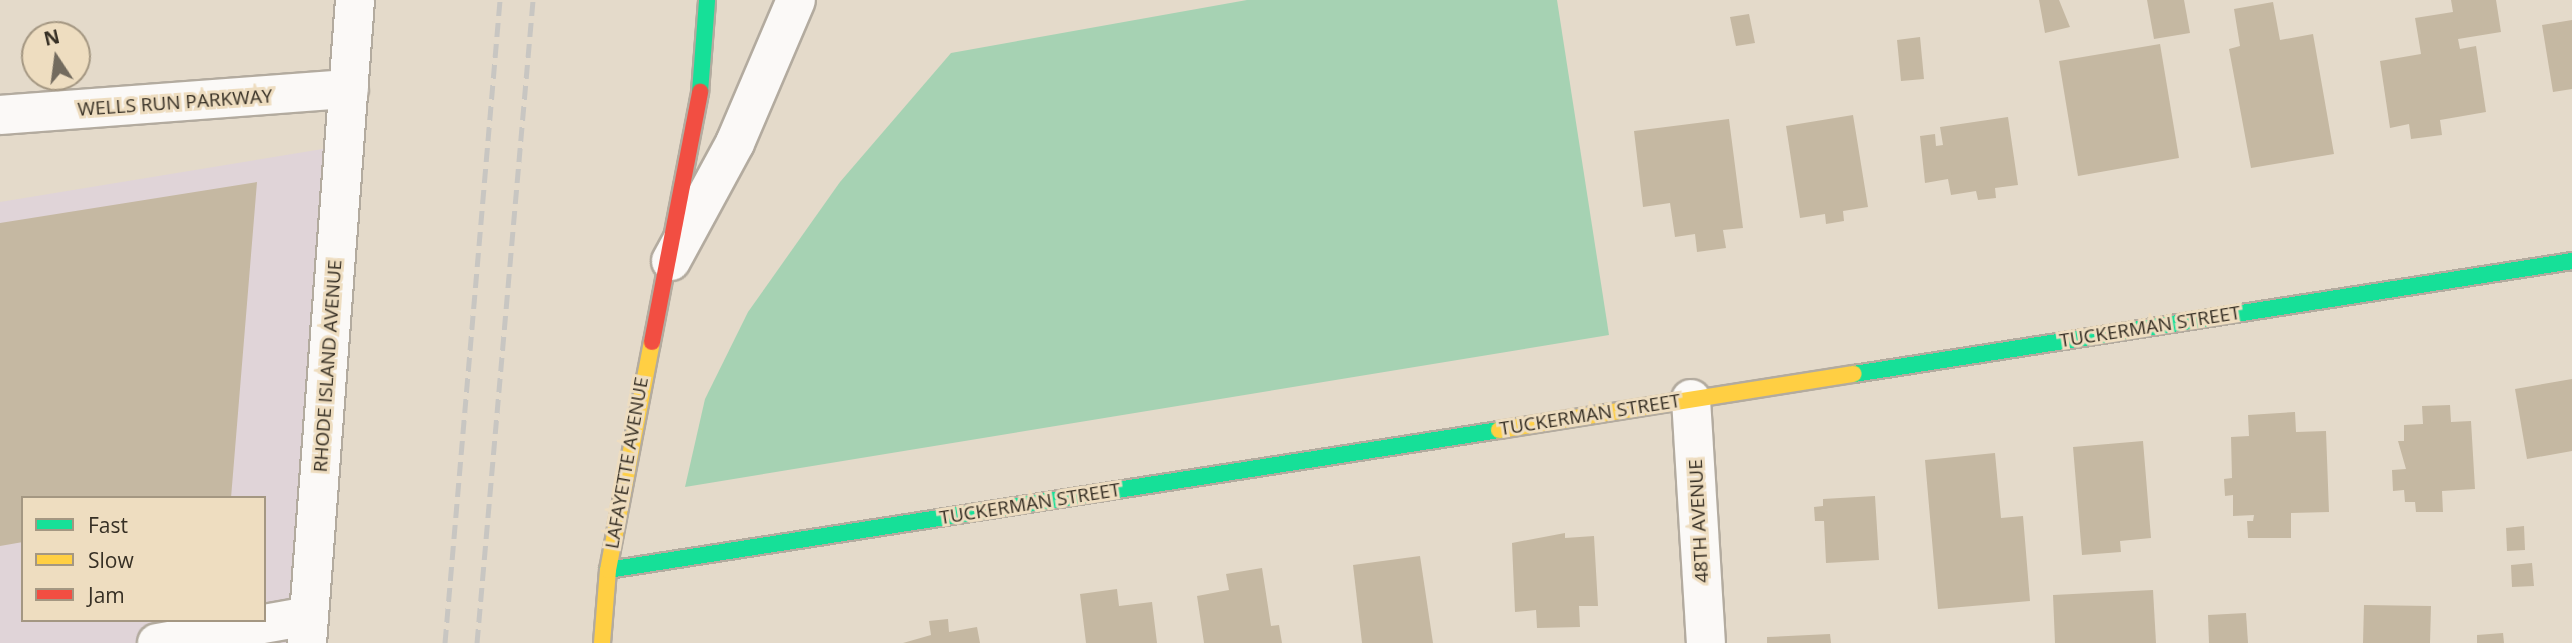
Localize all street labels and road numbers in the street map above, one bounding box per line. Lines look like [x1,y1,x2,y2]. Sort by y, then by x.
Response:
street label: WELLS RUN PARKWAY [77,85,273,121]
street label: RHODE ISLAND AVENUE [309,259,347,473]
street label: TUCKERMAN STREET [2058,301,2242,353]
street label: LAFAYETTE AVENUE [601,375,653,551]
street label: TUCKERMAN STREET [1498,389,1682,441]
street label: 48TH AVENUE [1684,459,1714,583]
street label: TUCKERMAN STREET [938,478,1122,530]

